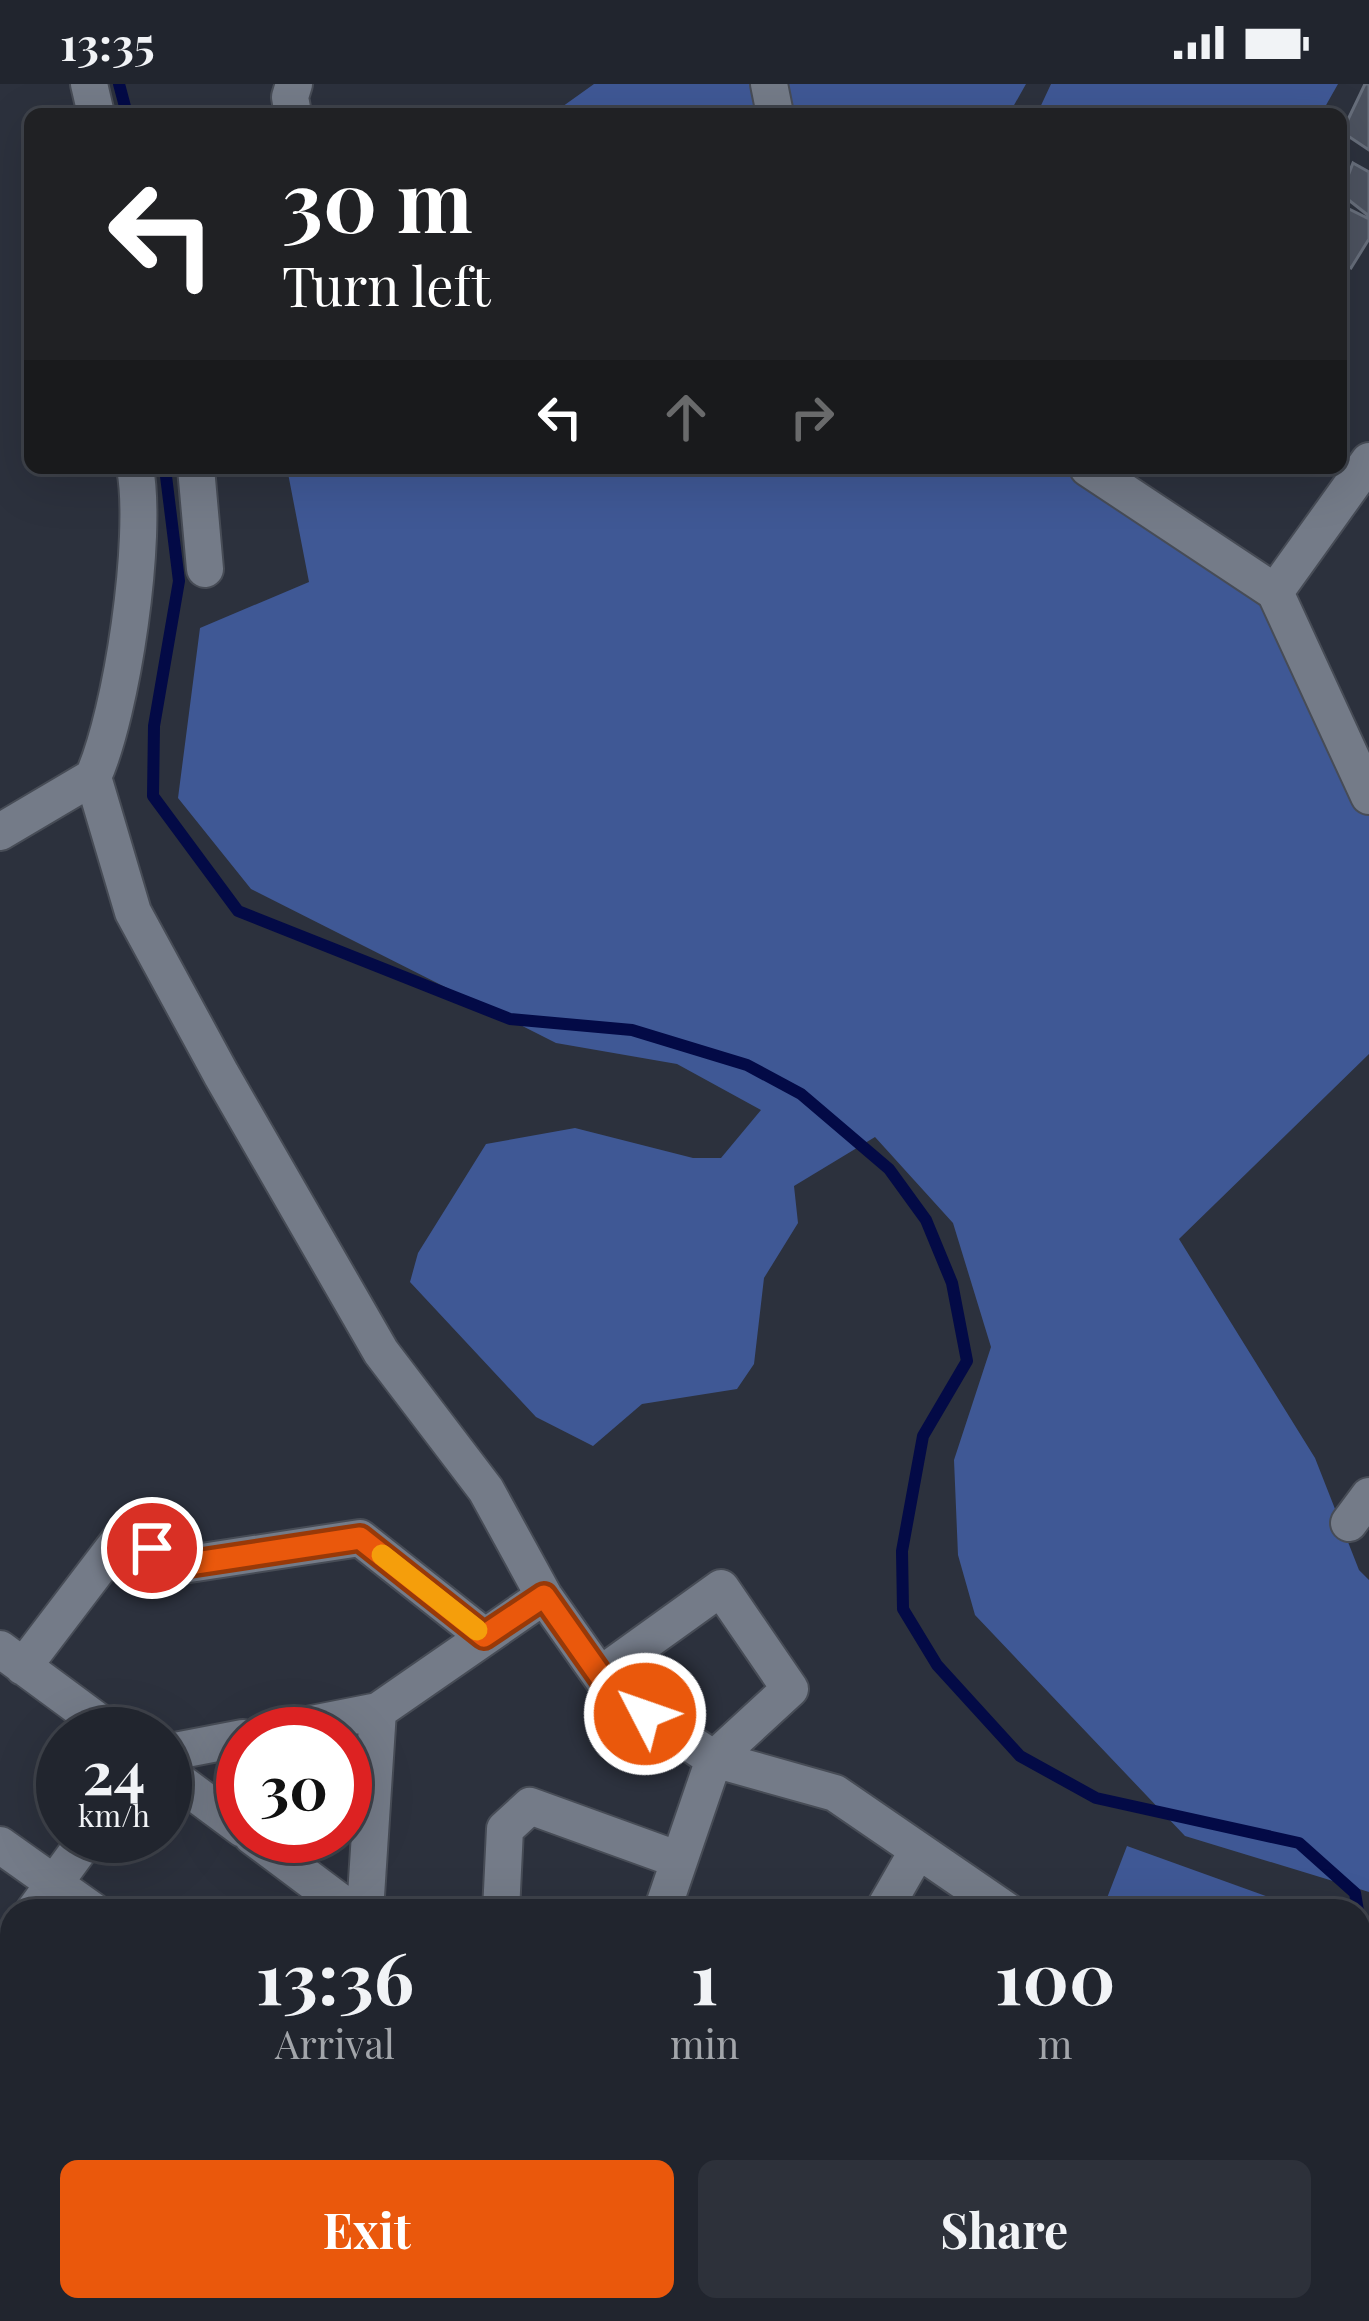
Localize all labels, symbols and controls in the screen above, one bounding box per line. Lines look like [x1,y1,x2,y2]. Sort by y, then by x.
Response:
text: 13:35 [60,12,155,72]
text: 30 m [282,142,473,254]
icon: left [84,156,240,312]
text: Turn left [282,249,491,321]
icon: left [527,384,593,450]
icon: ahead [653,384,719,450]
icon: right [779,384,845,450]
pin [101,1497,203,1599]
icon: arrive [119,1515,185,1581]
position arrow [582,1651,708,1777]
speed limit sign: 30 [216,1707,372,1863]
text: 24 [82,1730,146,1810]
text: km/h [78,1795,150,1835]
text: 13:36 [256,1927,414,2023]
text: 1 [691,1927,718,2023]
text: 100 [995,1927,1115,2023]
text: Arrival [275,2017,395,2069]
text: min [670,2017,739,2069]
text: m [1038,2017,1072,2069]
button: Exit [60,2160,674,2298]
button: Share [698,2160,1311,2298]

